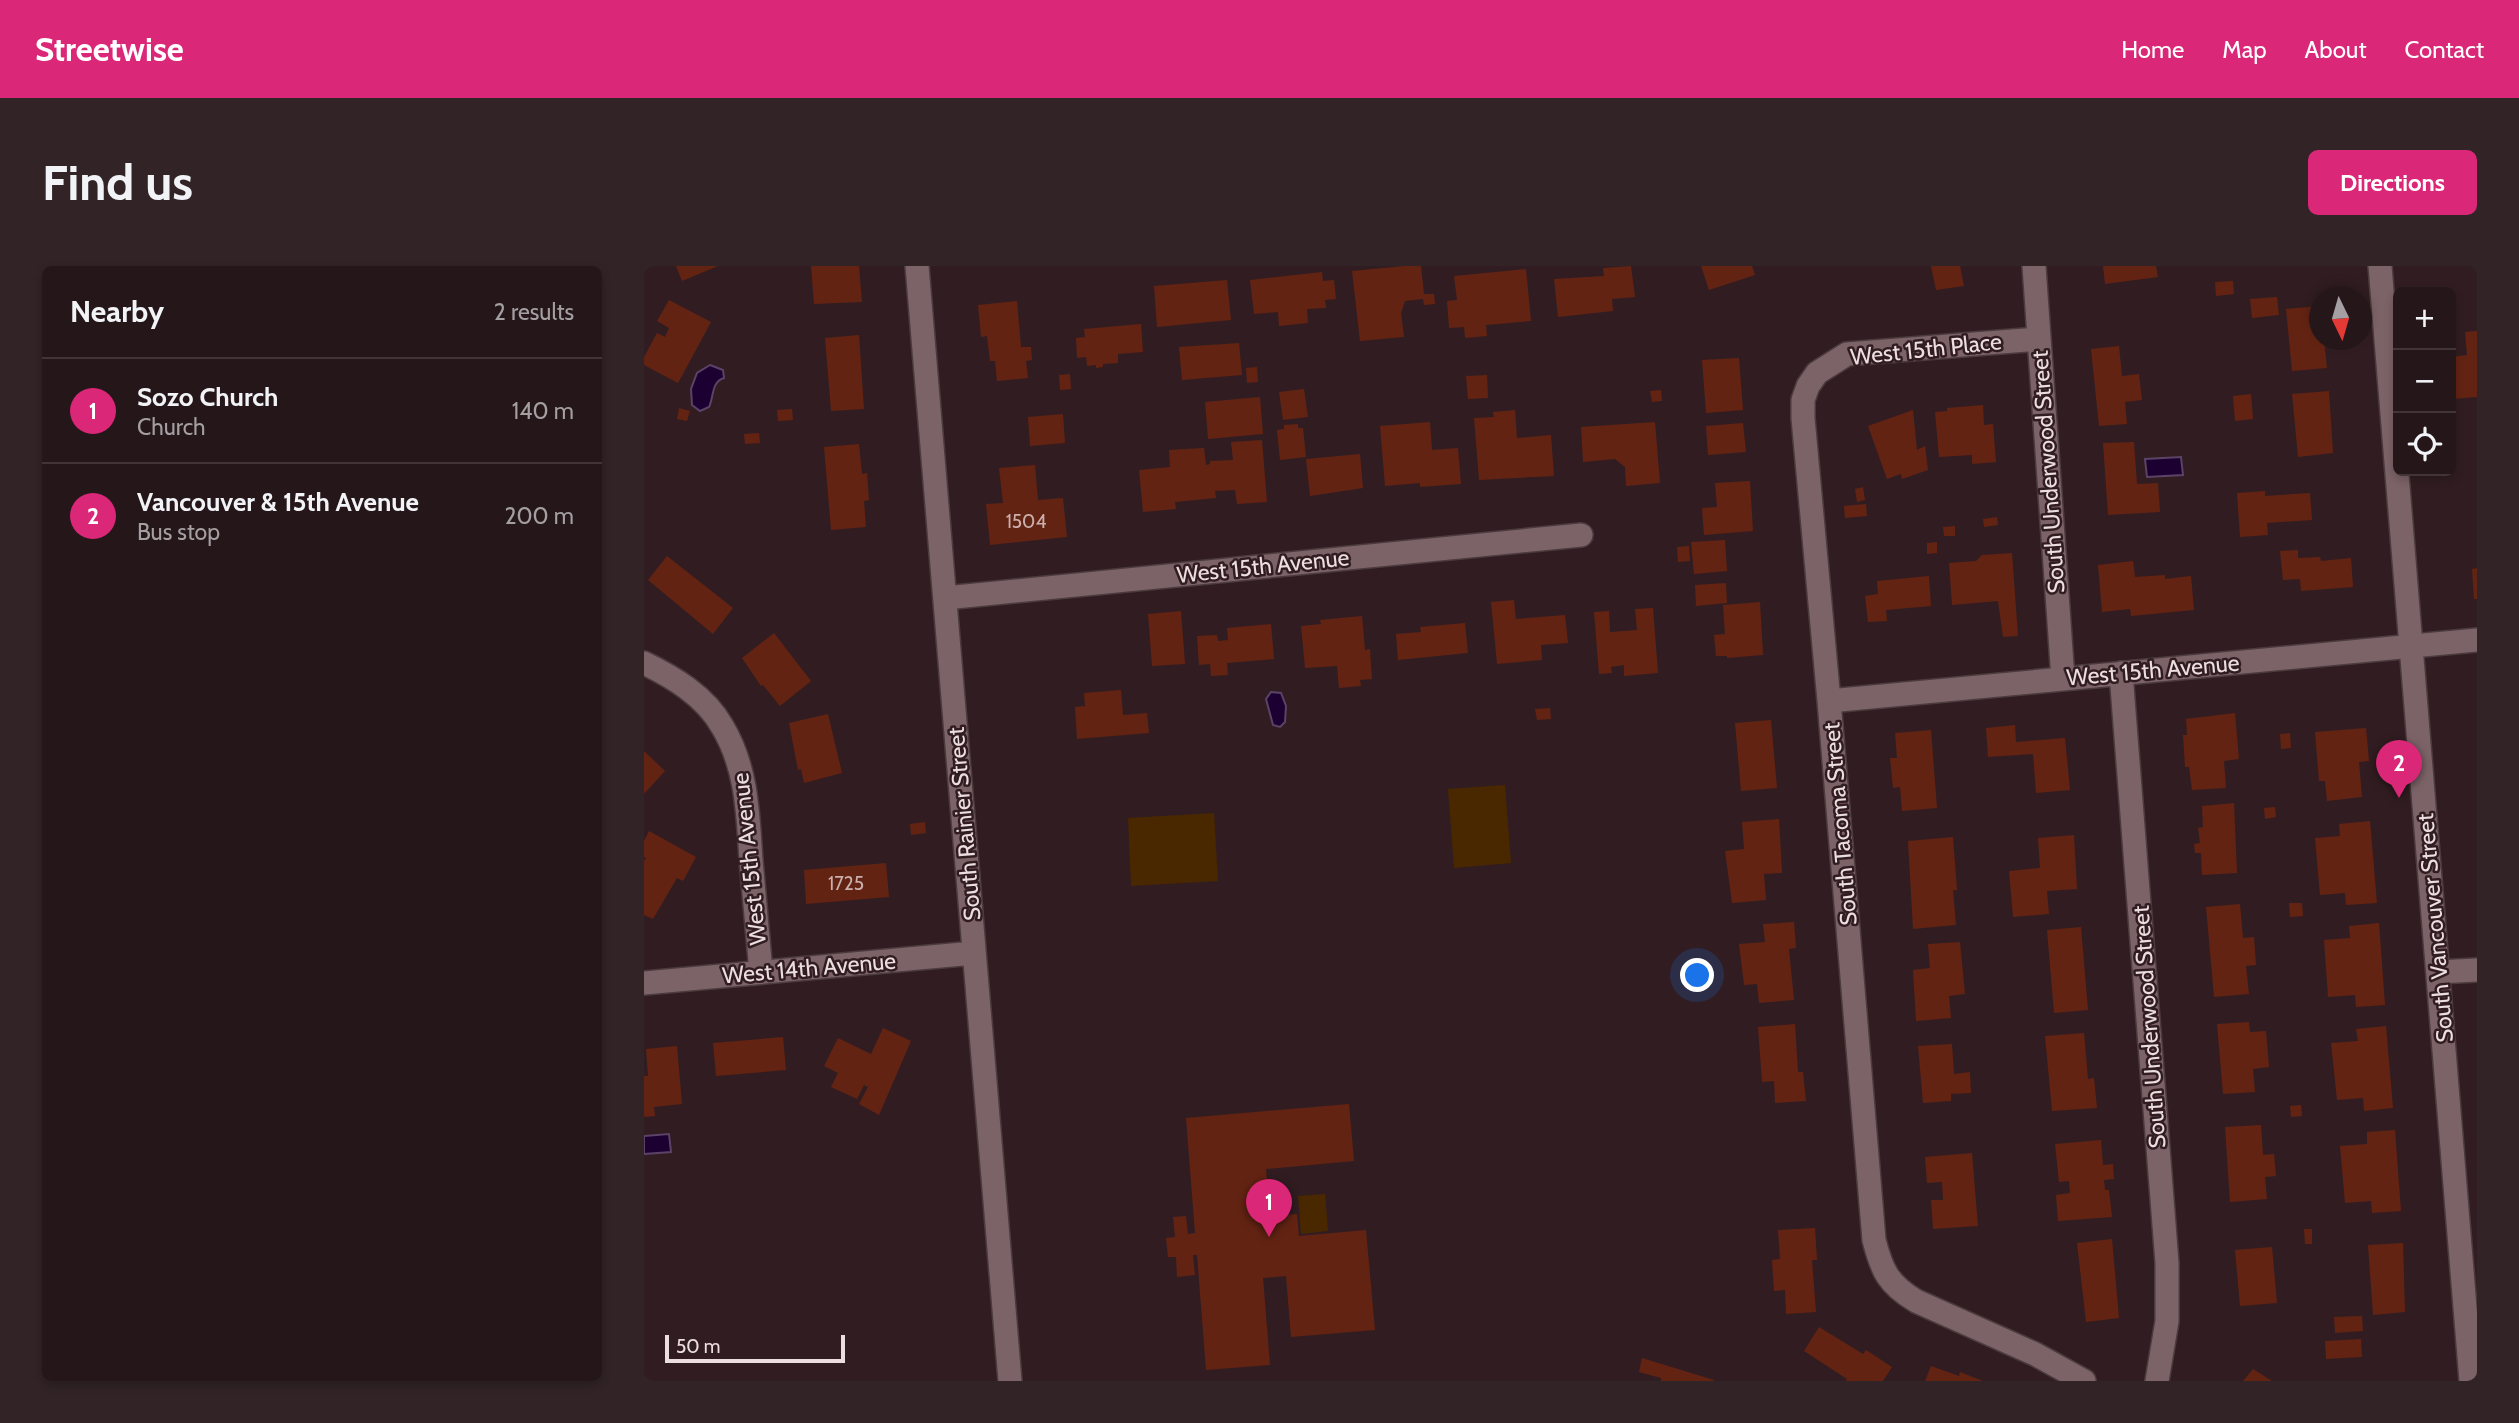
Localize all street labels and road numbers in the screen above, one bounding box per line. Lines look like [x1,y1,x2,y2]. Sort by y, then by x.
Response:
street label: West 15th Place [1849,327,2003,371]
street label: South Underwood Street [2026,349,2070,594]
street label: West 15th Avenue [1175,543,1351,589]
street label: West 15th Avenue [2065,648,2241,692]
street label: South Tacoma Street [1817,721,1863,927]
street label: South Rainier Street [942,726,986,922]
street label: West 15th Avenue [726,771,772,947]
street label: South Vancouver Street [2411,812,2459,1044]
street label: South Underwood Street [2127,904,2171,1149]
street label: West 14th Avenue [721,946,897,990]

